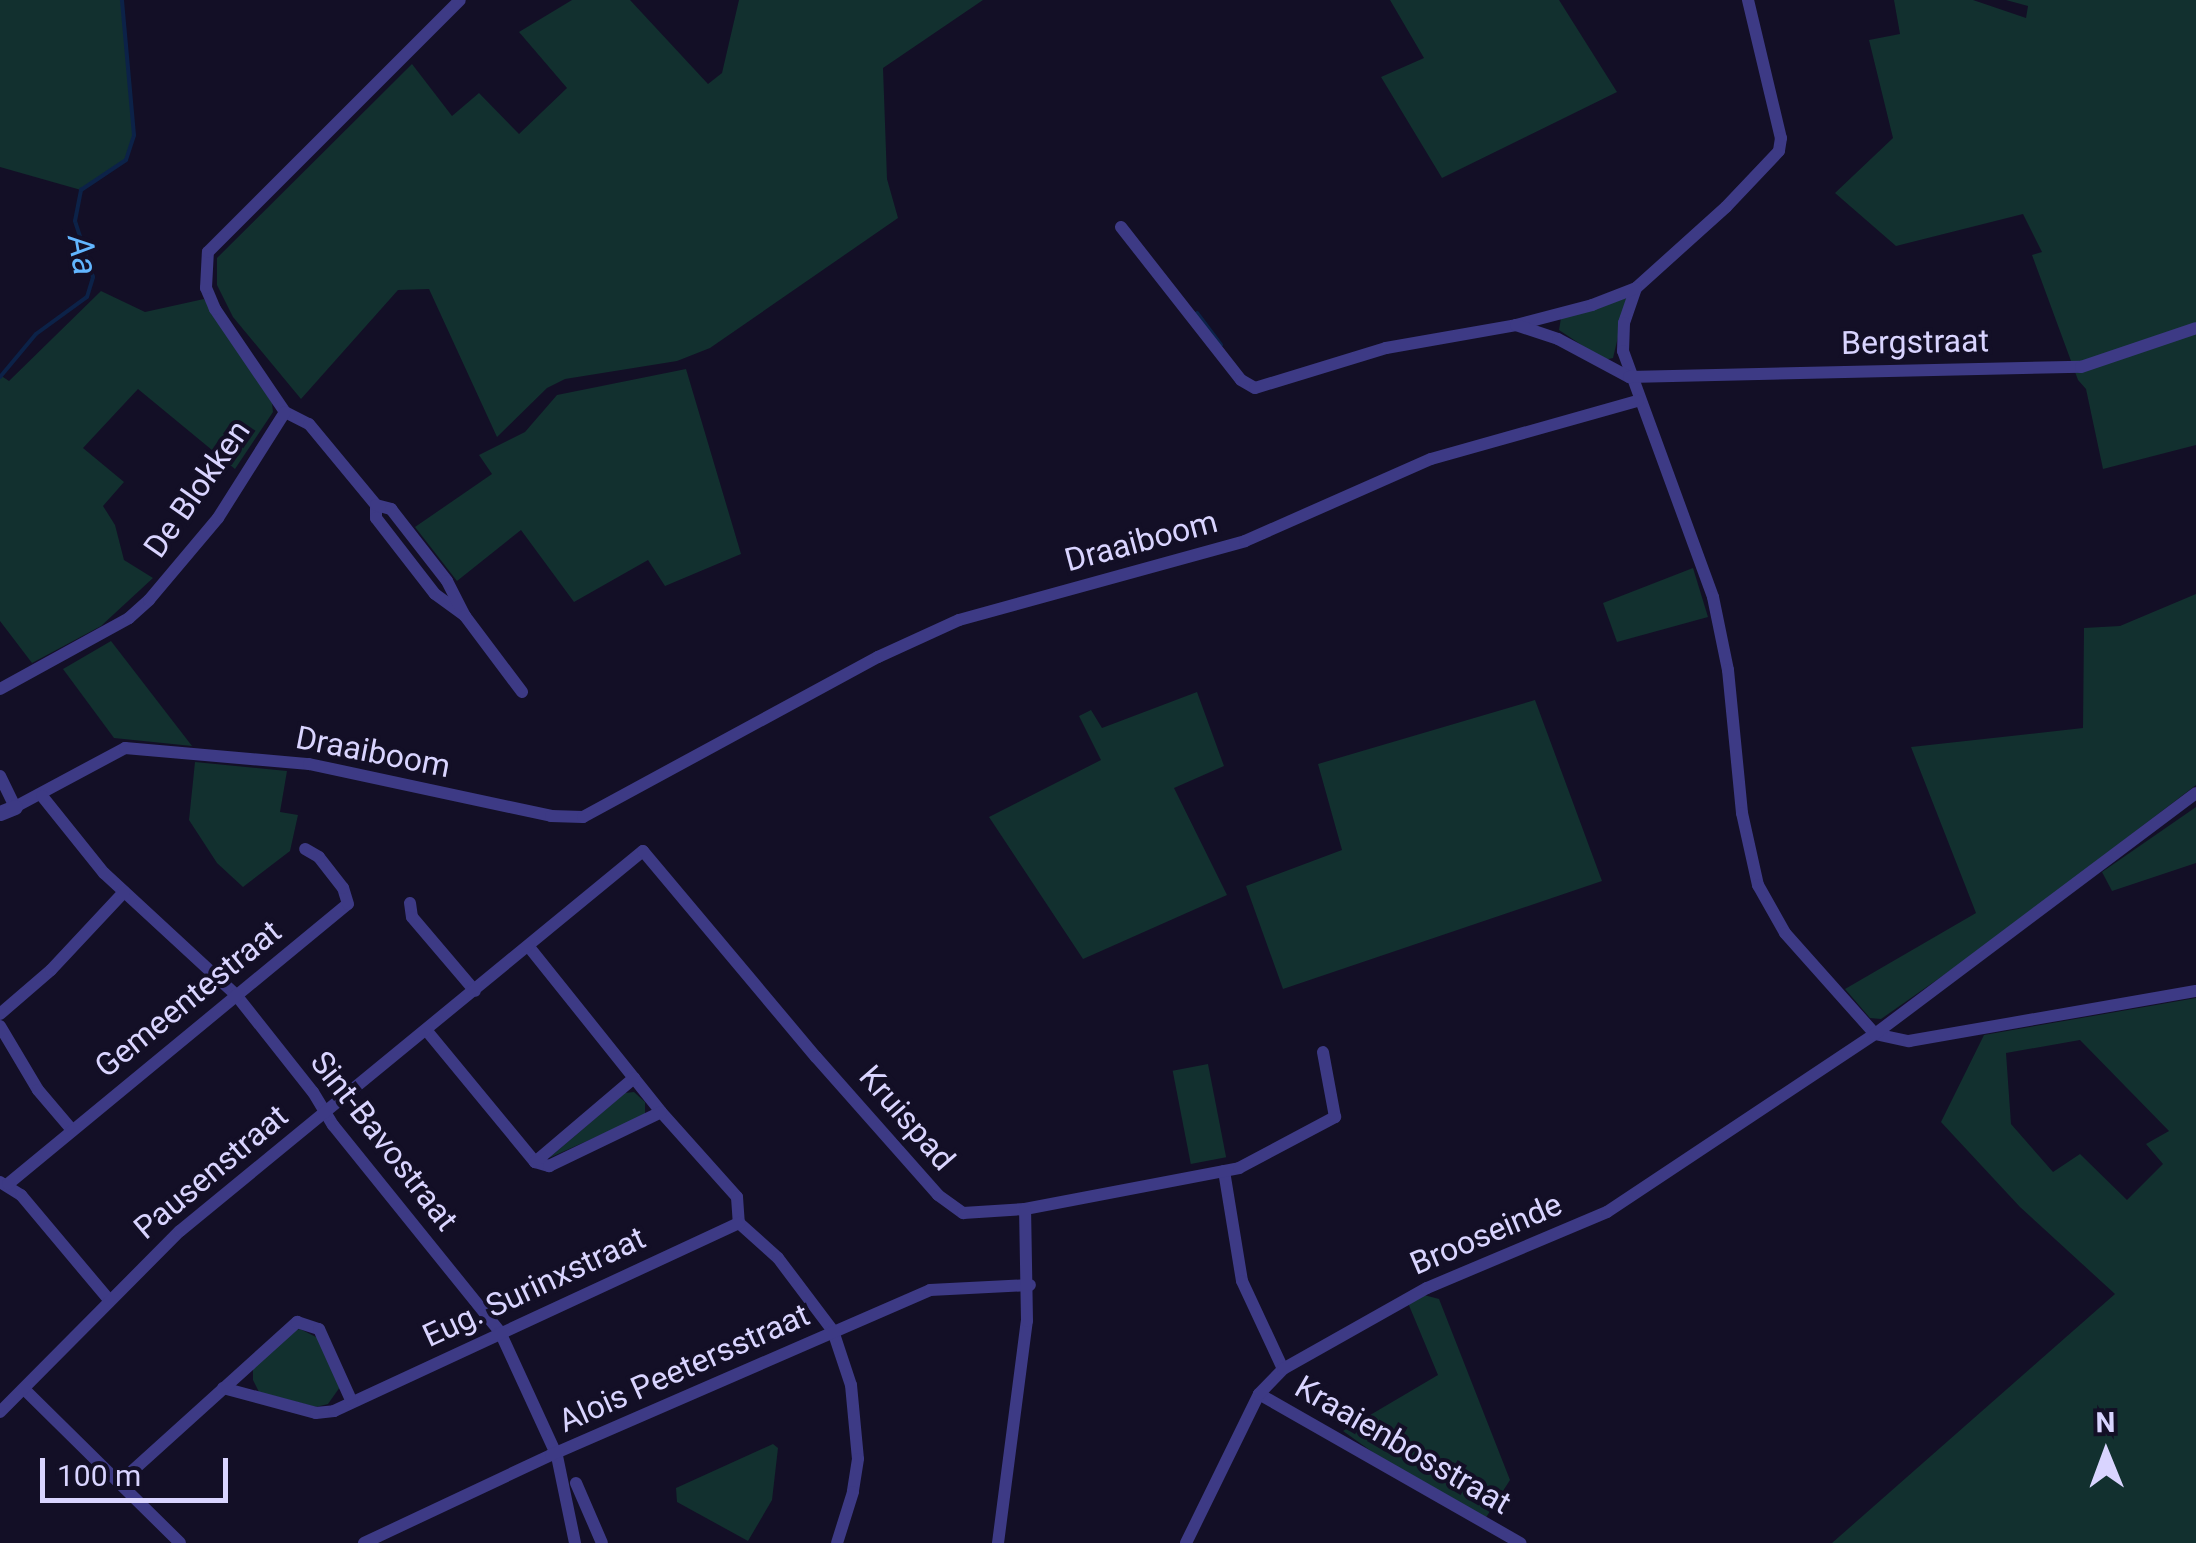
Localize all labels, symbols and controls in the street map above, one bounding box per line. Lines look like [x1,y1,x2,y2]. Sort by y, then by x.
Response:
water label: Aa [58,231,106,279]
street label: Bergstraat [1841,322,1989,362]
street label: De Blokken [136,413,258,565]
street label: Draaiboom [1061,502,1221,580]
street label: Draaiboom [293,718,453,786]
street label: Gemeentestraat [87,912,289,1086]
street label: Sint-Bavostraat [302,1044,466,1238]
street label: Kruispad [851,1058,963,1178]
street label: Pausenstraat [126,1097,296,1247]
street label: Brooseinde [1404,1185,1568,1283]
street label: Eug. Surinxstraat [417,1219,651,1355]
street label: Alois Peetersstraat [553,1295,815,1441]
street label: Kraaienbosstraat [1288,1368,1518,1522]
north arrow [2056,1403,2156,1503]
text: N [2095,1406,2116,1439]
scale bar [45,1438,232,1500]
text: 100 m [57,1458,141,1493]

